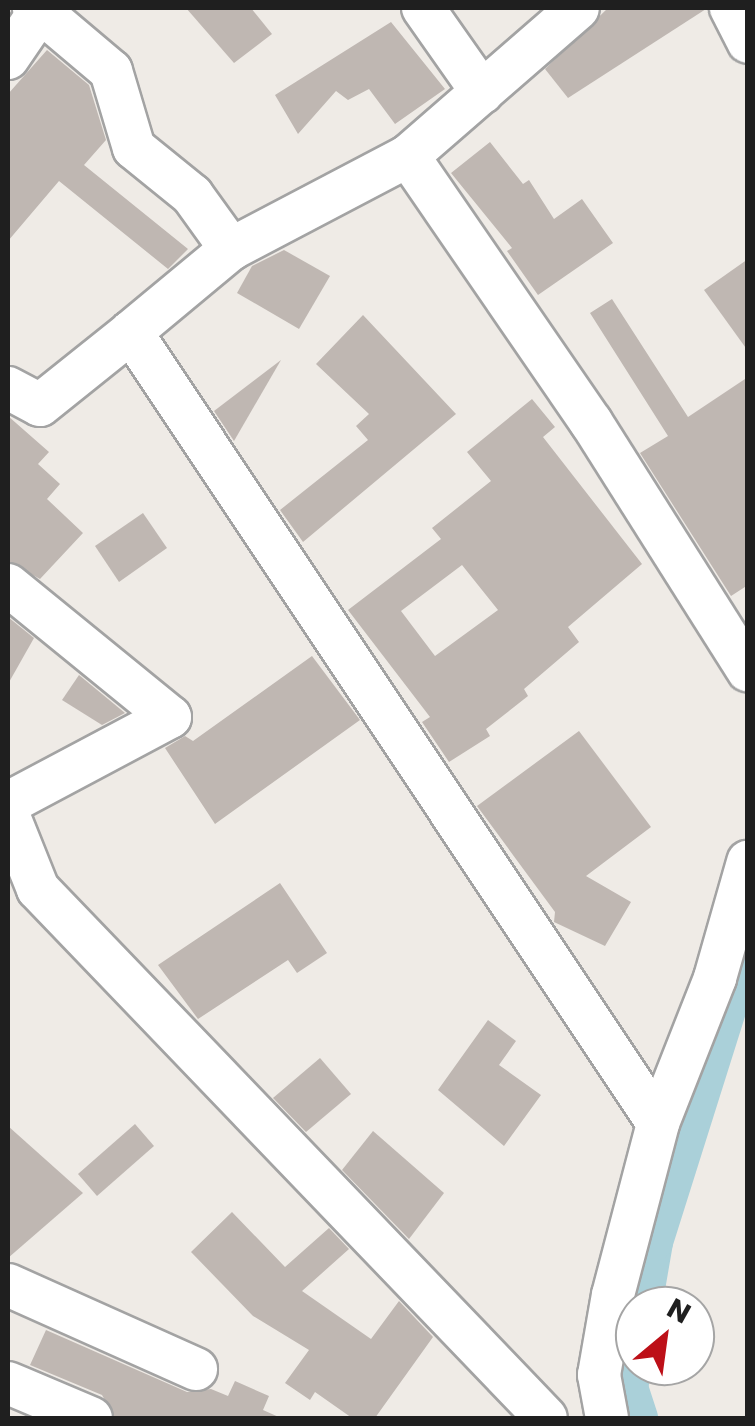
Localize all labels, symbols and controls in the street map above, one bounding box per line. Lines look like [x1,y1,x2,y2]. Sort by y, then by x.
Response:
north arrow [615,1286,715,1386]
text: N [660,1289,697,1333]

